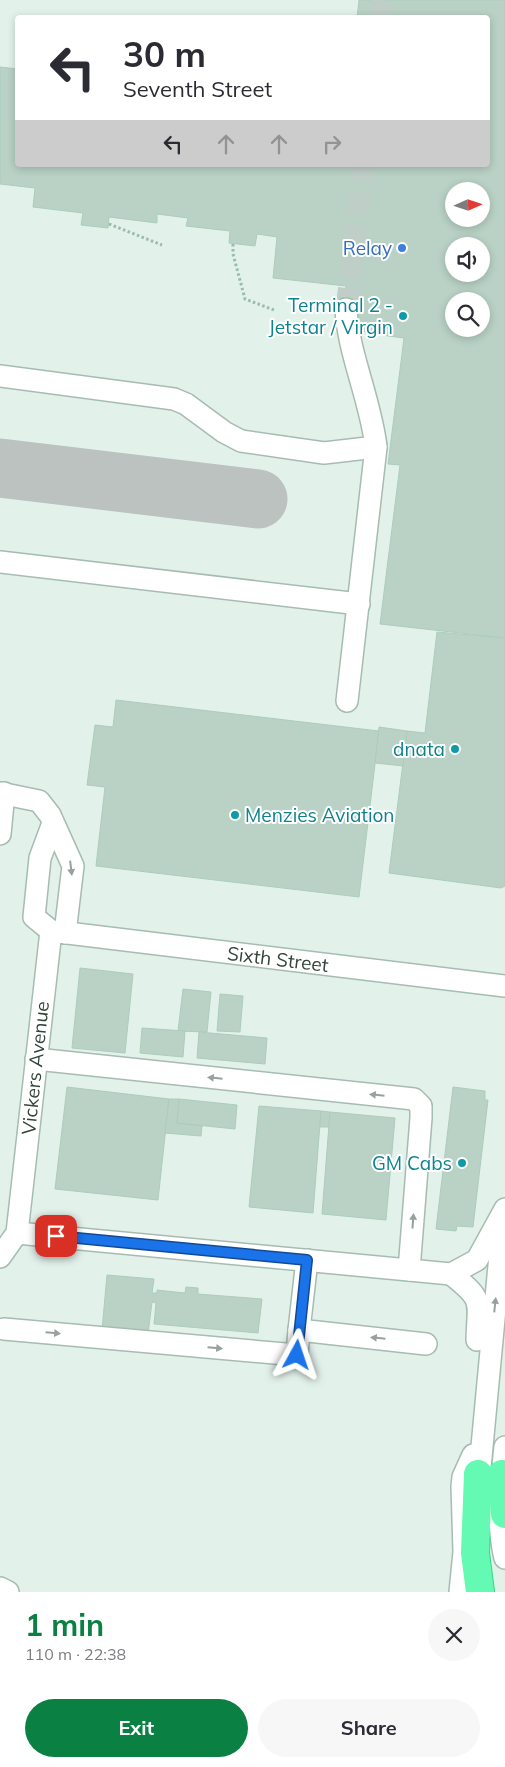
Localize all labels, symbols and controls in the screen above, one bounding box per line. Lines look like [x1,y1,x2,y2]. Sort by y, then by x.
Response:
text: 30 m [123,32,206,76]
icon: left [40,35,105,100]
text: Seventh Street [123,75,272,103]
icon: left [159,130,187,158]
icon: ahead [212,130,240,158]
icon: ahead [265,130,293,158]
icon: right [318,130,346,158]
north arrow [445,182,490,228]
map controls [445,182,490,337]
place label: Relay [343,236,392,260]
button: sound [445,237,490,282]
marker: Relay [396,242,408,254]
button: search [445,292,490,337]
place label: Terminal 2 - Jetstar / Virgin [268,293,393,339]
marker: Terminal 2 - Jetstar / Virgin [397,310,409,322]
place label: dnata [393,737,445,761]
marker: dnata [449,743,461,755]
place label: Menzies Aviation [245,803,395,827]
marker: Menzies Aviation [229,809,241,821]
one-way arrow [67,860,75,876]
street label: Sixth Street [226,941,330,977]
street label: Vickers Avenue [16,1000,54,1136]
one-way arrow [207,1074,223,1082]
one-way arrow [369,1091,385,1099]
place label: GM Cabs [372,1151,452,1175]
marker: GM Cabs [456,1157,468,1169]
one-way arrow [409,1213,417,1229]
pin [35,1215,77,1257]
icon: arrive [42,1222,70,1250]
one-way arrow [491,1296,499,1312]
position arrow [270,1328,322,1380]
one-way arrow [45,1330,61,1338]
one-way arrow [369,1334,385,1342]
one-way arrow [207,1344,223,1352]
text: 1 min [25,1606,104,1644]
button: close [428,1609,480,1661]
text: 110 m · 22:38 [25,1644,126,1664]
button: Exit [25,1699,248,1757]
button: Share [258,1699,480,1757]

